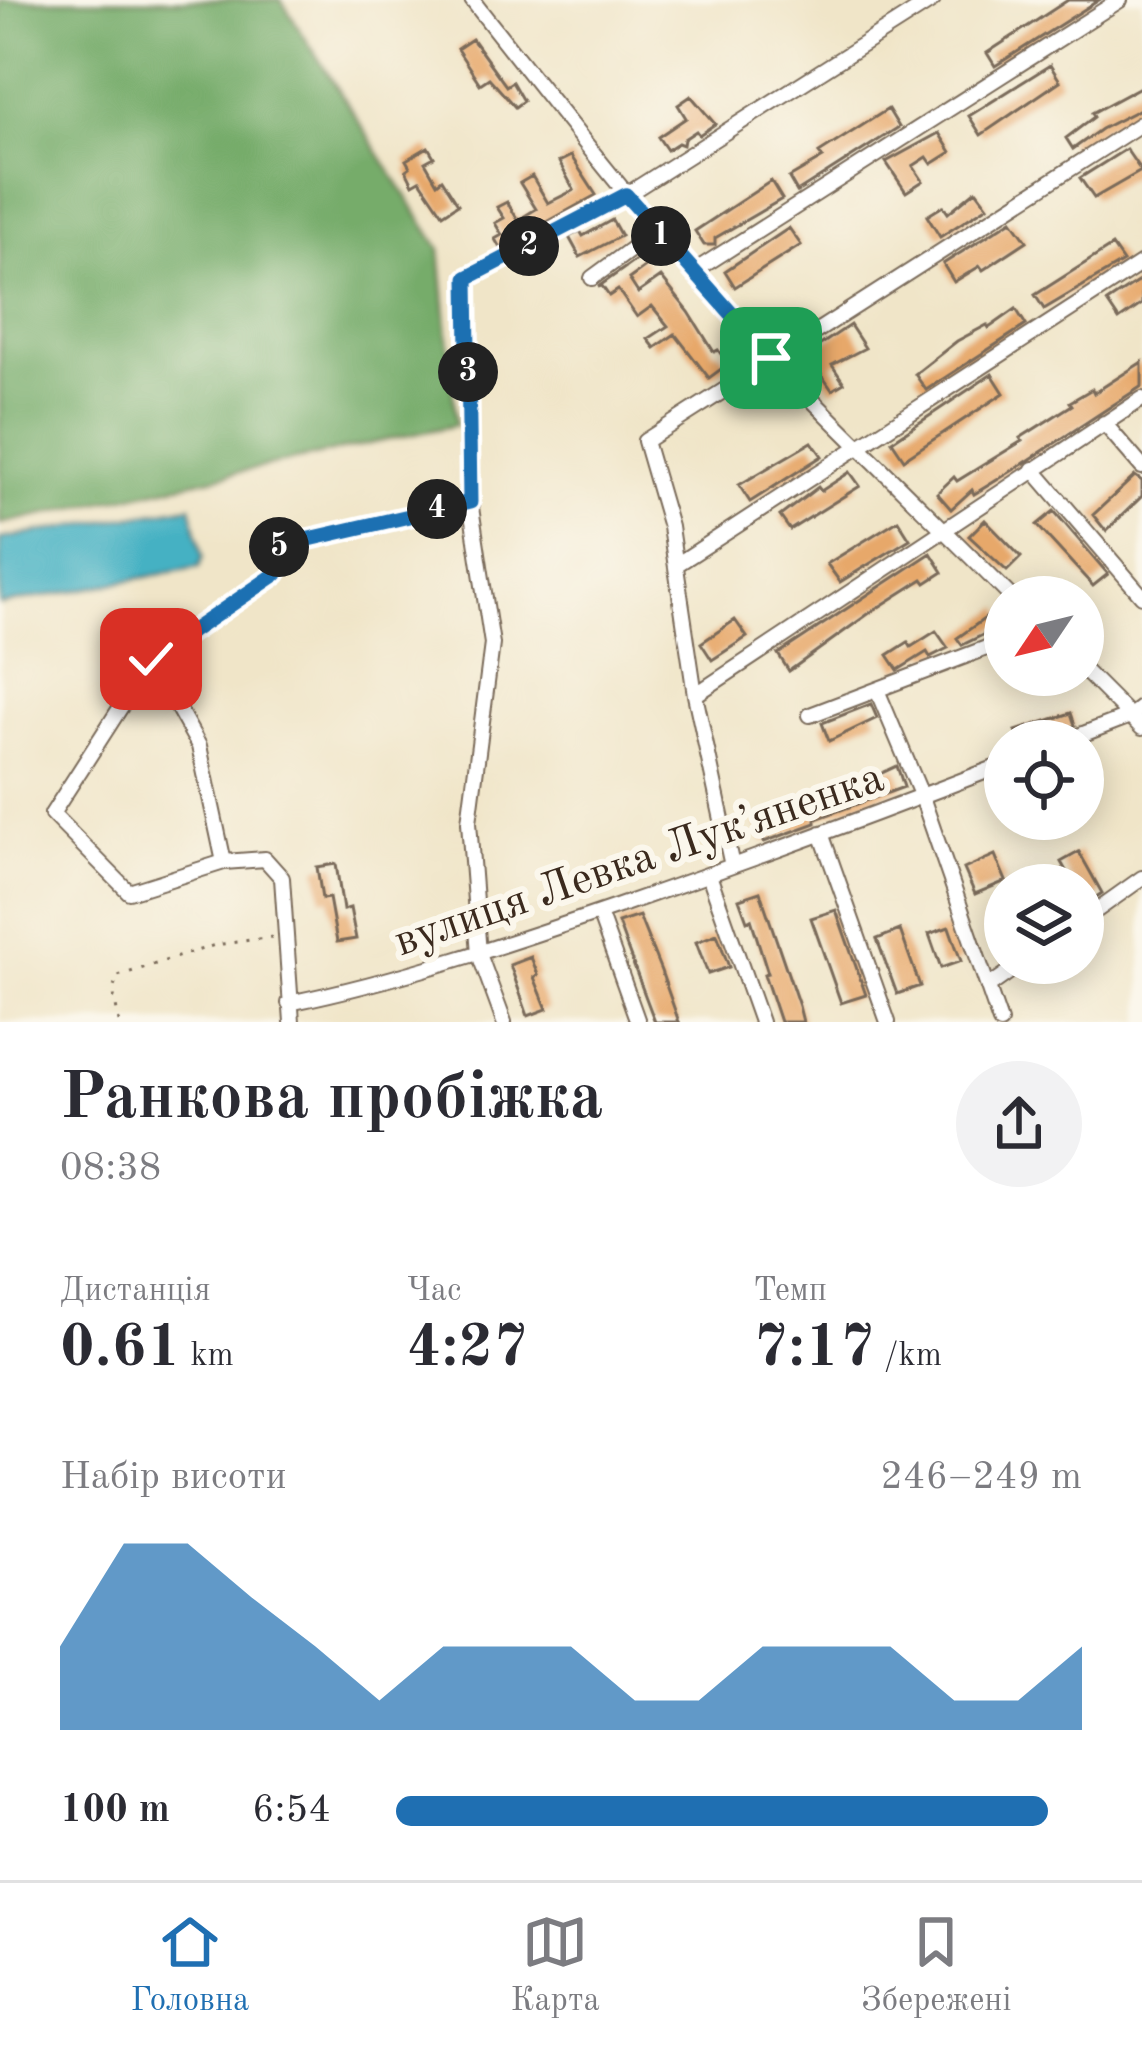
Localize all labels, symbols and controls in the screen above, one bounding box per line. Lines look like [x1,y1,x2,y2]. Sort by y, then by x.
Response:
pin: 1 [631,206,691,266]
pin: 2 [499,216,559,276]
text: 1 [651,219,671,252]
text: 2 [519,229,539,262]
pin [720,307,822,409]
icon: arrive [738,325,804,391]
pin: 3 [438,342,498,402]
text: 3 [458,355,478,388]
pin: 4 [407,479,467,539]
text: 4 [427,492,447,525]
pin: 5 [249,517,309,577]
text: 5 [269,530,289,563]
north arrow [984,576,1104,696]
map controls [984,576,1104,984]
pin [100,608,202,710]
icon: check [118,626,184,692]
button: locate [984,720,1104,840]
street label: вулиця Левка Лукʼяненка [389,756,890,966]
button: layers [984,864,1104,984]
button: share [956,1061,1082,1187]
text: Ранкова пробіжка [60,1067,603,1133]
text: 08:38 [60,1149,161,1188]
text: Дистанція [60,1275,211,1308]
text: Час [407,1275,462,1308]
text: Темп [753,1275,827,1308]
text: 0.61 [60,1319,181,1379]
text: 4:27 [407,1319,528,1379]
text: 7:17 [753,1319,875,1379]
text: km [181,1340,234,1373]
text: /km [875,1340,942,1373]
text: Набір висоти [60,1458,286,1497]
text: 246–249 m [880,1458,1082,1497]
text: 100 m [60,1791,170,1830]
text: 6:54 [252,1791,331,1830]
tab: Головна [131,1909,249,2022]
tab: Карта [511,1909,600,2022]
tab: Збережені [861,1909,1011,2022]

